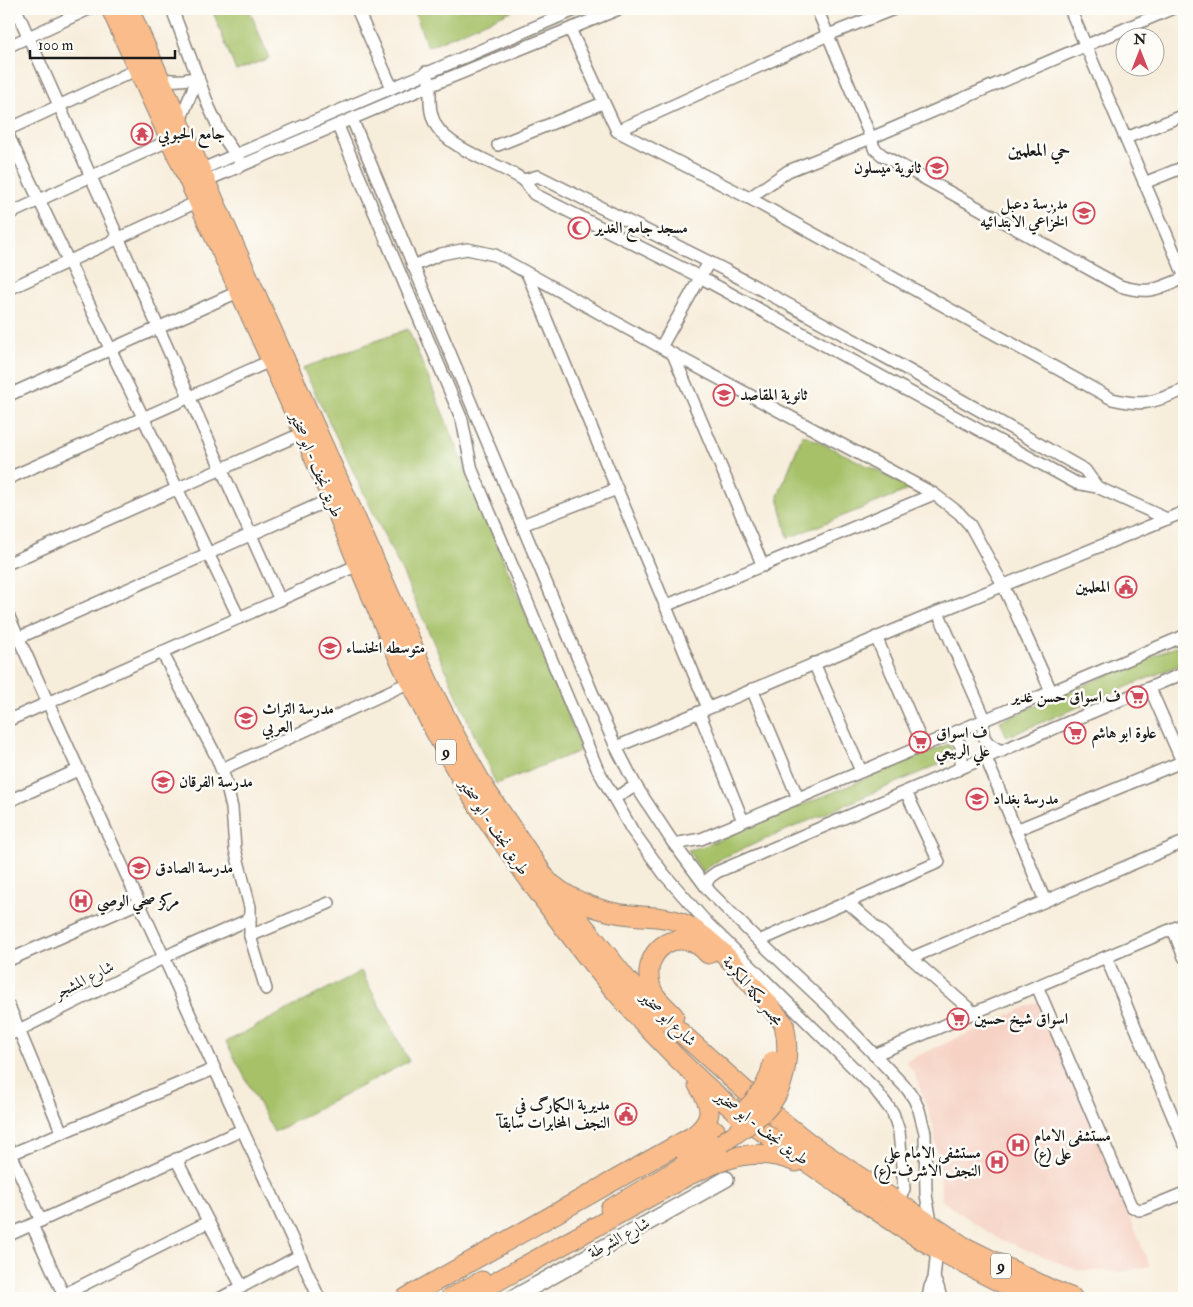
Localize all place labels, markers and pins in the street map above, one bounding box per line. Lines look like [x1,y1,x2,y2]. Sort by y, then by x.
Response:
temple icon: جامع الحبوبي [130,122,154,146]
place label: جامع الحبوبي [157,124,225,149]
school or university icon: ثانوية ميسلون [925,156,949,180]
place label: ثانوية ميسلون [854,158,922,178]
place label: مدرسة دعبل الخُزاعي الابتدائيه [980,194,1068,235]
school or university icon: مدرسة دعبل الخُزاعي الابتدائيه [1072,201,1096,225]
mosque icon: مسجد جامع الغدير [567,216,591,240]
place label: مسجد جامع الغدير [593,218,688,243]
school or university icon: ثانوية المقاصد [712,383,736,407]
place label: ثانوية المقاصد [740,385,808,405]
public building icon: المعلمين [1114,575,1138,599]
place label: المعلمين [1075,577,1110,597]
school or university icon: متوسطه الخنساء [318,636,342,660]
place label: متوسطه الخنساء [346,638,425,658]
supermarket icon: ف اسواق حسن غدير [1125,685,1149,709]
place label: ف اسواق حسن غدير [1010,687,1121,708]
place label: مدرسة التراث العربي [261,699,334,740]
school or university icon: مدرسة التراث العربي [234,706,258,730]
supermarket icon: علوة ابو هاشم [1063,721,1087,745]
place label: ف اسواق علي الربيعي [936,723,990,766]
place label: علوة ابو هاشم [1091,723,1157,749]
supermarket icon: ف اسواق علي الربيعي [908,730,932,754]
school or university icon: مدرسة الفرقان [151,770,175,794]
place label: مدرسة الفرقان [179,772,253,792]
school or university icon: مدرسة بغداد [965,787,989,811]
place label: مدرسة بغداد [993,789,1059,809]
school or university icon: مدرسة الصادق [127,856,151,880]
place label: مدرسة الصادق [155,858,233,878]
hospital icon: مركز صحي الوصي [69,889,93,913]
place label: مركز صحي الوصي [97,891,179,916]
supermarket icon: اسواق شيخ حسين [946,1007,970,1031]
place label: اسواق شيخ حسين [974,1009,1068,1033]
place label: مديرية الكمارگ في النجف المخابرات سابقآ [495,1095,610,1133]
public building icon: مديرية الكمارگ في النجف المخابرات سابقآ [614,1102,638,1126]
place label: مستشفی الامام علی (ع) [1034,1126,1111,1167]
hospital icon: مستشفی الامام علی (ع) [1006,1133,1030,1157]
place label: مستشفى الامام علي (ع)-النجف الاشرف [874,1143,981,1184]
hospital icon: مستشفى الامام علي (ع)-النجف الاشرف [985,1150,1009,1174]

